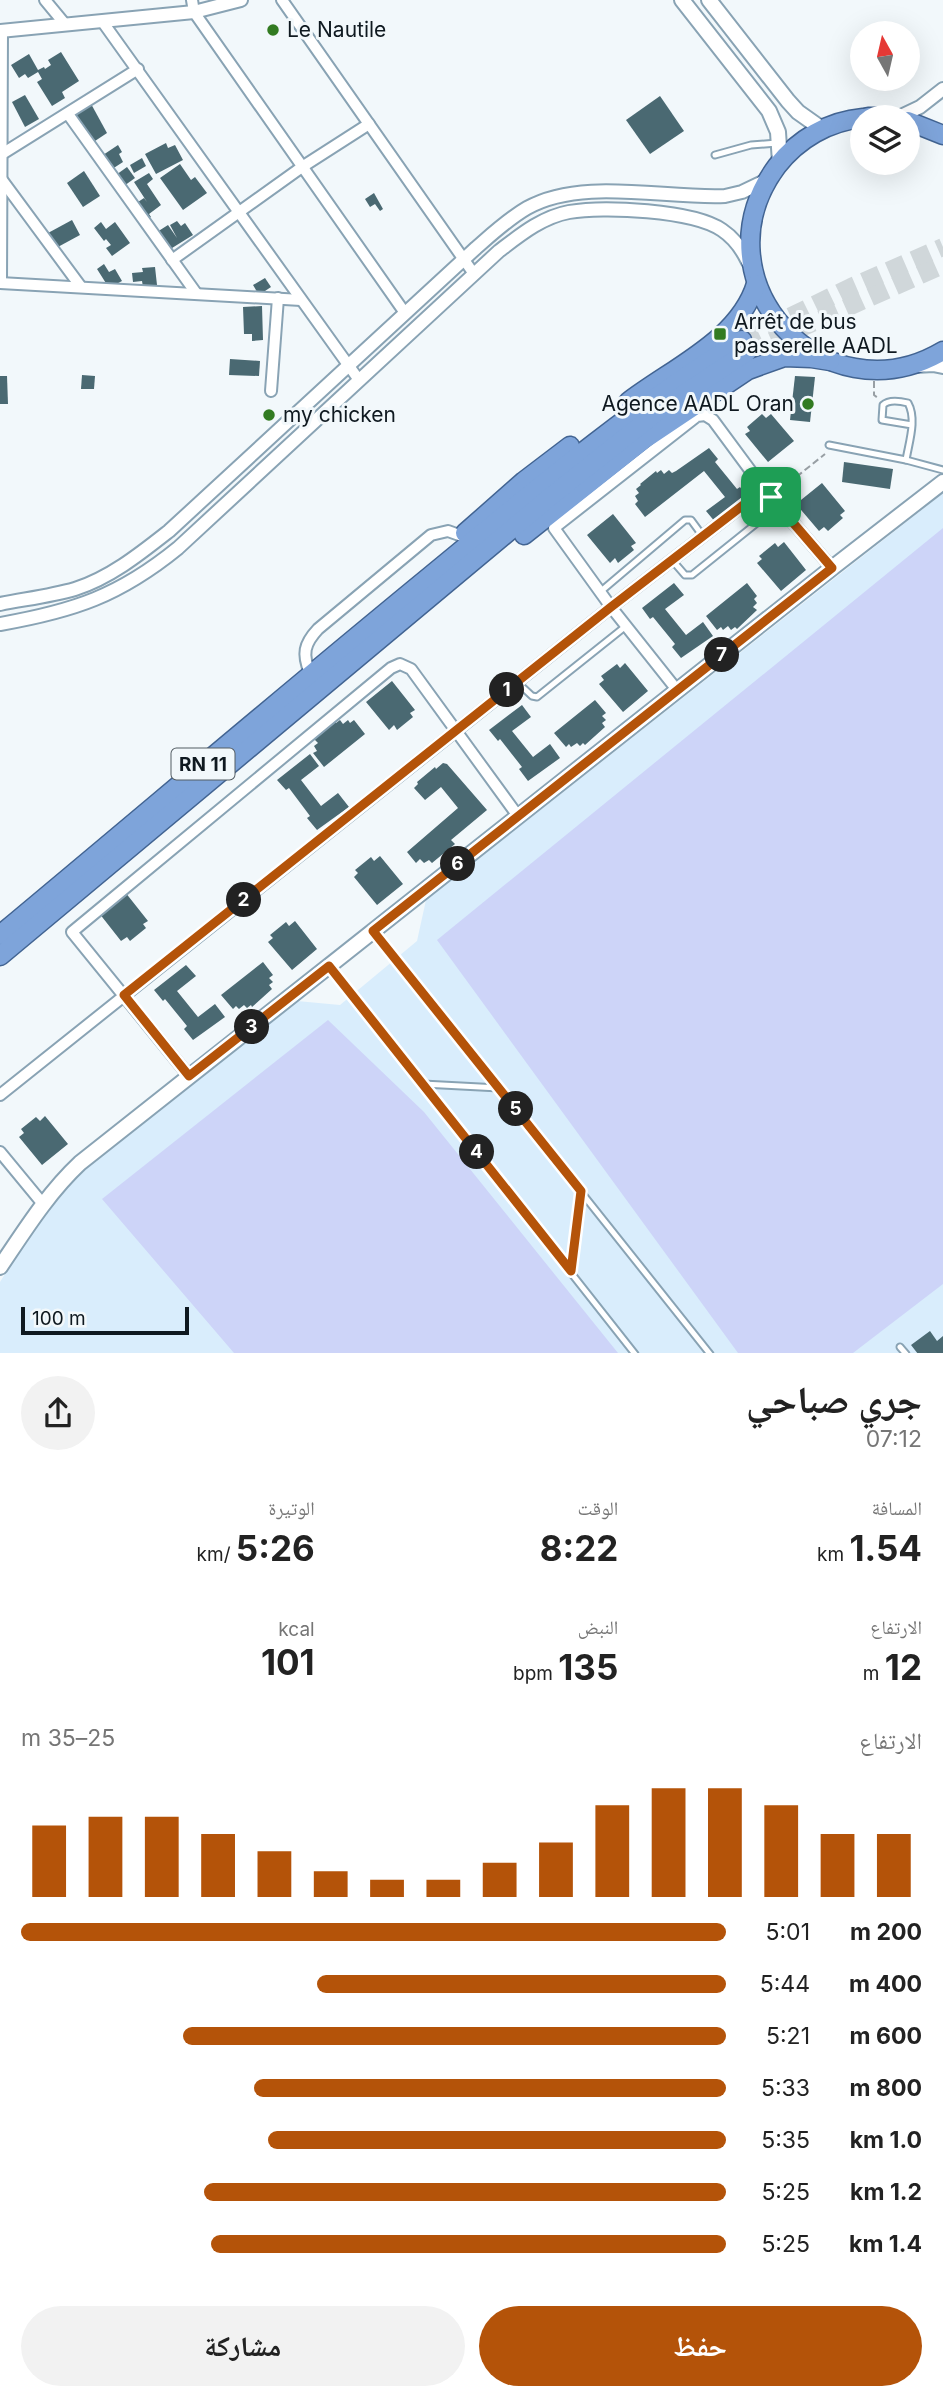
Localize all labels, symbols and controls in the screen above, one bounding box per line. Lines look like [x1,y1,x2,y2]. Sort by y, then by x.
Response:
place label: Le Nautile [287,17,386,42]
north arrow [850,21,920,91]
map controls [850,21,920,175]
marker: Le Nautile [265,22,281,38]
button: layers [850,105,920,175]
place label: Arrêt de bus passerelle AADL [734,309,898,358]
marker: Arrêt de bus passerelle AADL [712,326,728,342]
place label: Agence AADL Oran [601,391,794,416]
marker: Agence AADL Oran [800,396,816,412]
place label: my chicken [283,402,396,427]
marker: my chicken [261,407,277,423]
pin [741,467,801,527]
icon: arrive [752,478,790,516]
pin: 7 [704,638,740,672]
text: 7 [716,643,727,666]
pin: 1 [490,672,524,708]
text: 1 [502,678,511,701]
road number: RN 11 [172,748,234,779]
pin: 6 [440,846,476,882]
text: 6 [451,852,464,875]
pin: 2 [226,883,262,918]
text: 2 [238,888,249,911]
pin: 3 [234,1010,270,1044]
text: 3 [245,1015,258,1038]
pin: 5 [498,1092,534,1126]
text: 5 [509,1097,522,1120]
pin: 4 [460,1134,494,1170]
text: 4 [470,1140,483,1163]
scale bar [21,1304,189,1336]
text: 100 m [32,1307,86,1330]
button: share [21,1376,95,1450]
text: جري صباحي [746,1376,922,1422]
text: 07:12 [866,1425,922,1453]
text: الوتيرة [268,1497,315,1520]
text: الوقت [577,1497,618,1520]
text: المسافة [872,1497,922,1520]
text: 5:26 [236,1527,315,1569]
text: 8:22 [540,1527,618,1569]
text: 1.54 [849,1527,922,1569]
text: /km [197,1543,236,1566]
text: km [817,1543,849,1566]
text: النبض [578,1616,618,1639]
text: الارتفاع [870,1616,922,1639]
text: kcal [278,1618,315,1641]
text: 101 [261,1641,315,1683]
text: 135 [558,1646,618,1688]
text: 12 [885,1646,922,1688]
text: bpm [513,1662,558,1685]
text: m [863,1662,885,1685]
text: 25–35 m [21,1724,115,1752]
text: الارتفاع [859,1727,922,1755]
text: 5:01 [766,1918,810,1946]
text: 200 m [850,1918,922,1946]
text: 5:44 [760,1970,810,1998]
text: 400 m [849,1970,922,1998]
text: 5:21 [766,2022,810,2050]
text: 600 m [850,2022,922,2050]
text: 5:33 [761,2074,810,2102]
text: 800 m [850,2074,922,2102]
text: 5:35 [761,2126,810,2154]
text: 1.0 km [850,2126,922,2154]
text: 5:25 [761,2178,810,2206]
text: 1.2 km [850,2178,922,2206]
text: 5:25 [761,2230,810,2258]
text: 1.4 km [849,2230,922,2258]
button: مشاركة [21,2306,465,2386]
button: حفظ [479,2306,922,2386]

